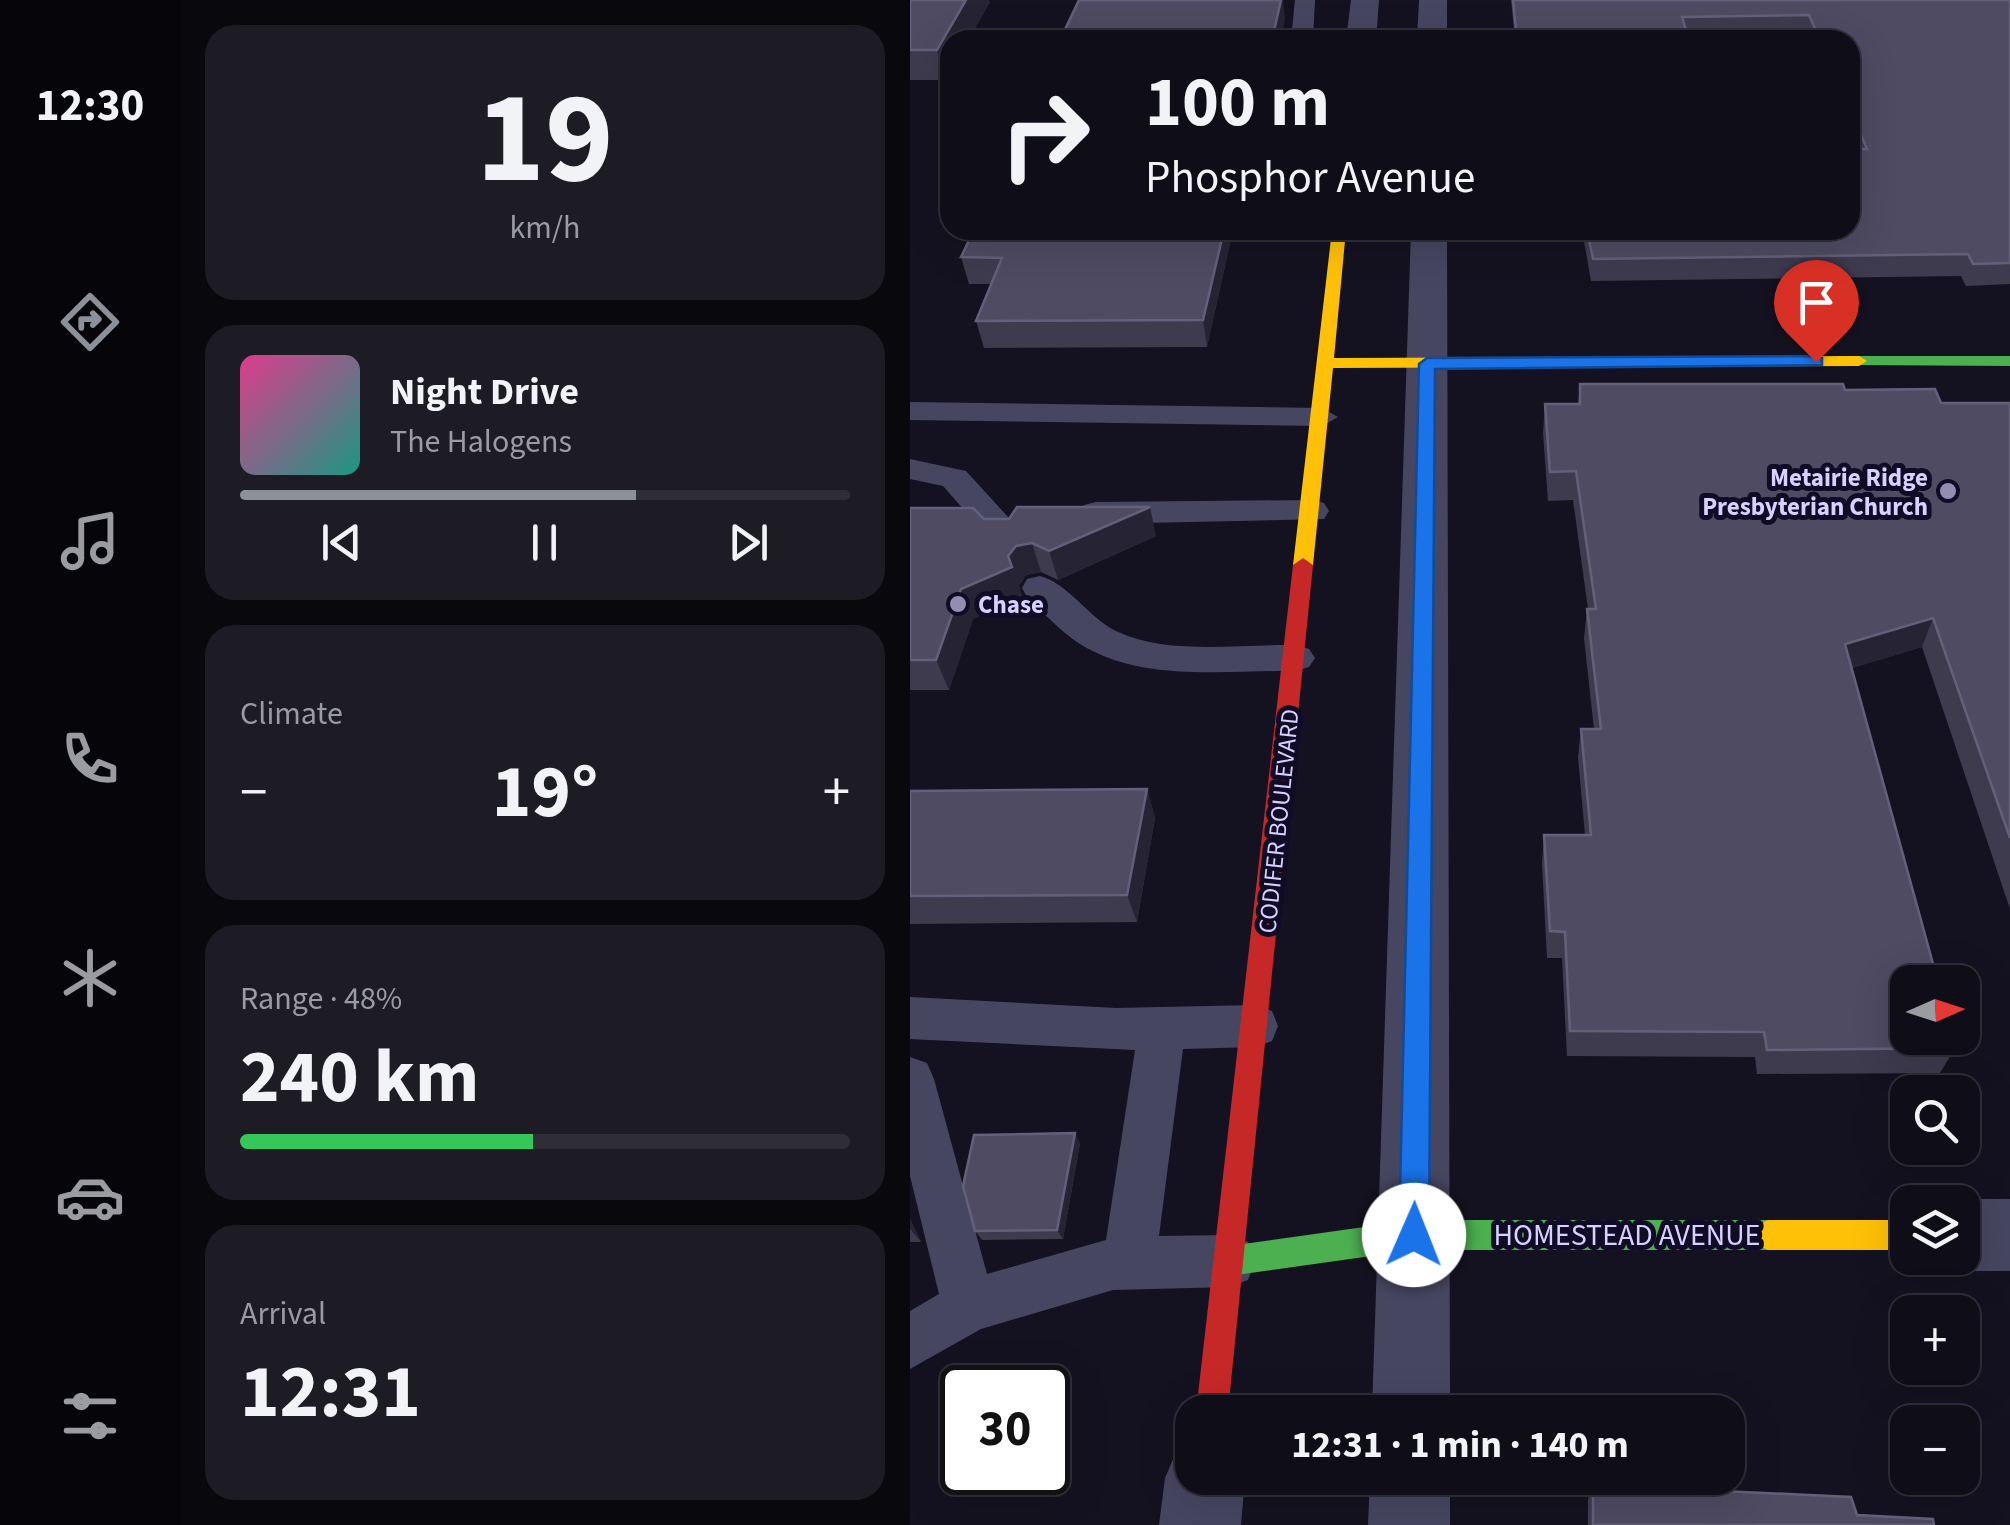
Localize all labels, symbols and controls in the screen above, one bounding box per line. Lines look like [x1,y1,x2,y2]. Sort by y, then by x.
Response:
text: 19 [476,47,614,232]
text: 100 m [1145,53,1330,153]
icon: right [980,70,1110,200]
text: 12:30 [36,74,144,138]
text: Phosphor Avenue [1145,146,1475,210]
text: km/h [510,205,580,251]
pin [1774,260,1859,363]
icon: arrive [1789,275,1844,330]
icon: directions [55,287,125,357]
text: Night Drive [390,365,579,419]
text: The Halogens [390,419,572,465]
place label: Metairie Ridge Presbyterian Church [1702,460,1928,525]
marker: Metairie Ridge Presbyterian Church [1937,480,1959,502]
icon: music [55,506,125,576]
icon: previous [314,515,369,570]
icon: pause [517,515,572,570]
icon: next [721,515,776,570]
place label: Chase [978,587,1044,623]
marker: Chase [947,593,969,615]
text: Climate [240,691,343,737]
street label: CODIFER BOULEVARD [1249,707,1309,935]
icon: phone [55,724,125,794]
text: 19° [492,739,598,846]
text: − [240,754,267,832]
text: + [823,754,850,832]
icon: climate [55,943,125,1013]
north arrow [1890,965,1980,1055]
map controls [1890,965,1980,1495]
text: Range · 48% [240,976,402,1022]
text: 240 km [240,1024,479,1131]
button: search [1890,1075,1980,1165]
icon: car [55,1162,125,1232]
position arrow [1362,1183,1466,1287]
button: layers [1890,1185,1980,1275]
street label: HOMESTEAD AVENUE [1494,1214,1760,1257]
text: Arrival [240,1291,326,1337]
button: + [1890,1295,1980,1385]
text: 12:31 [240,1339,421,1446]
speed limit sign: 30 [940,1365,1070,1495]
icon: filters [55,1381,125,1451]
button: − [1890,1405,1980,1495]
text: 12:31 · 1 min · 140 m [1291,1418,1629,1472]

